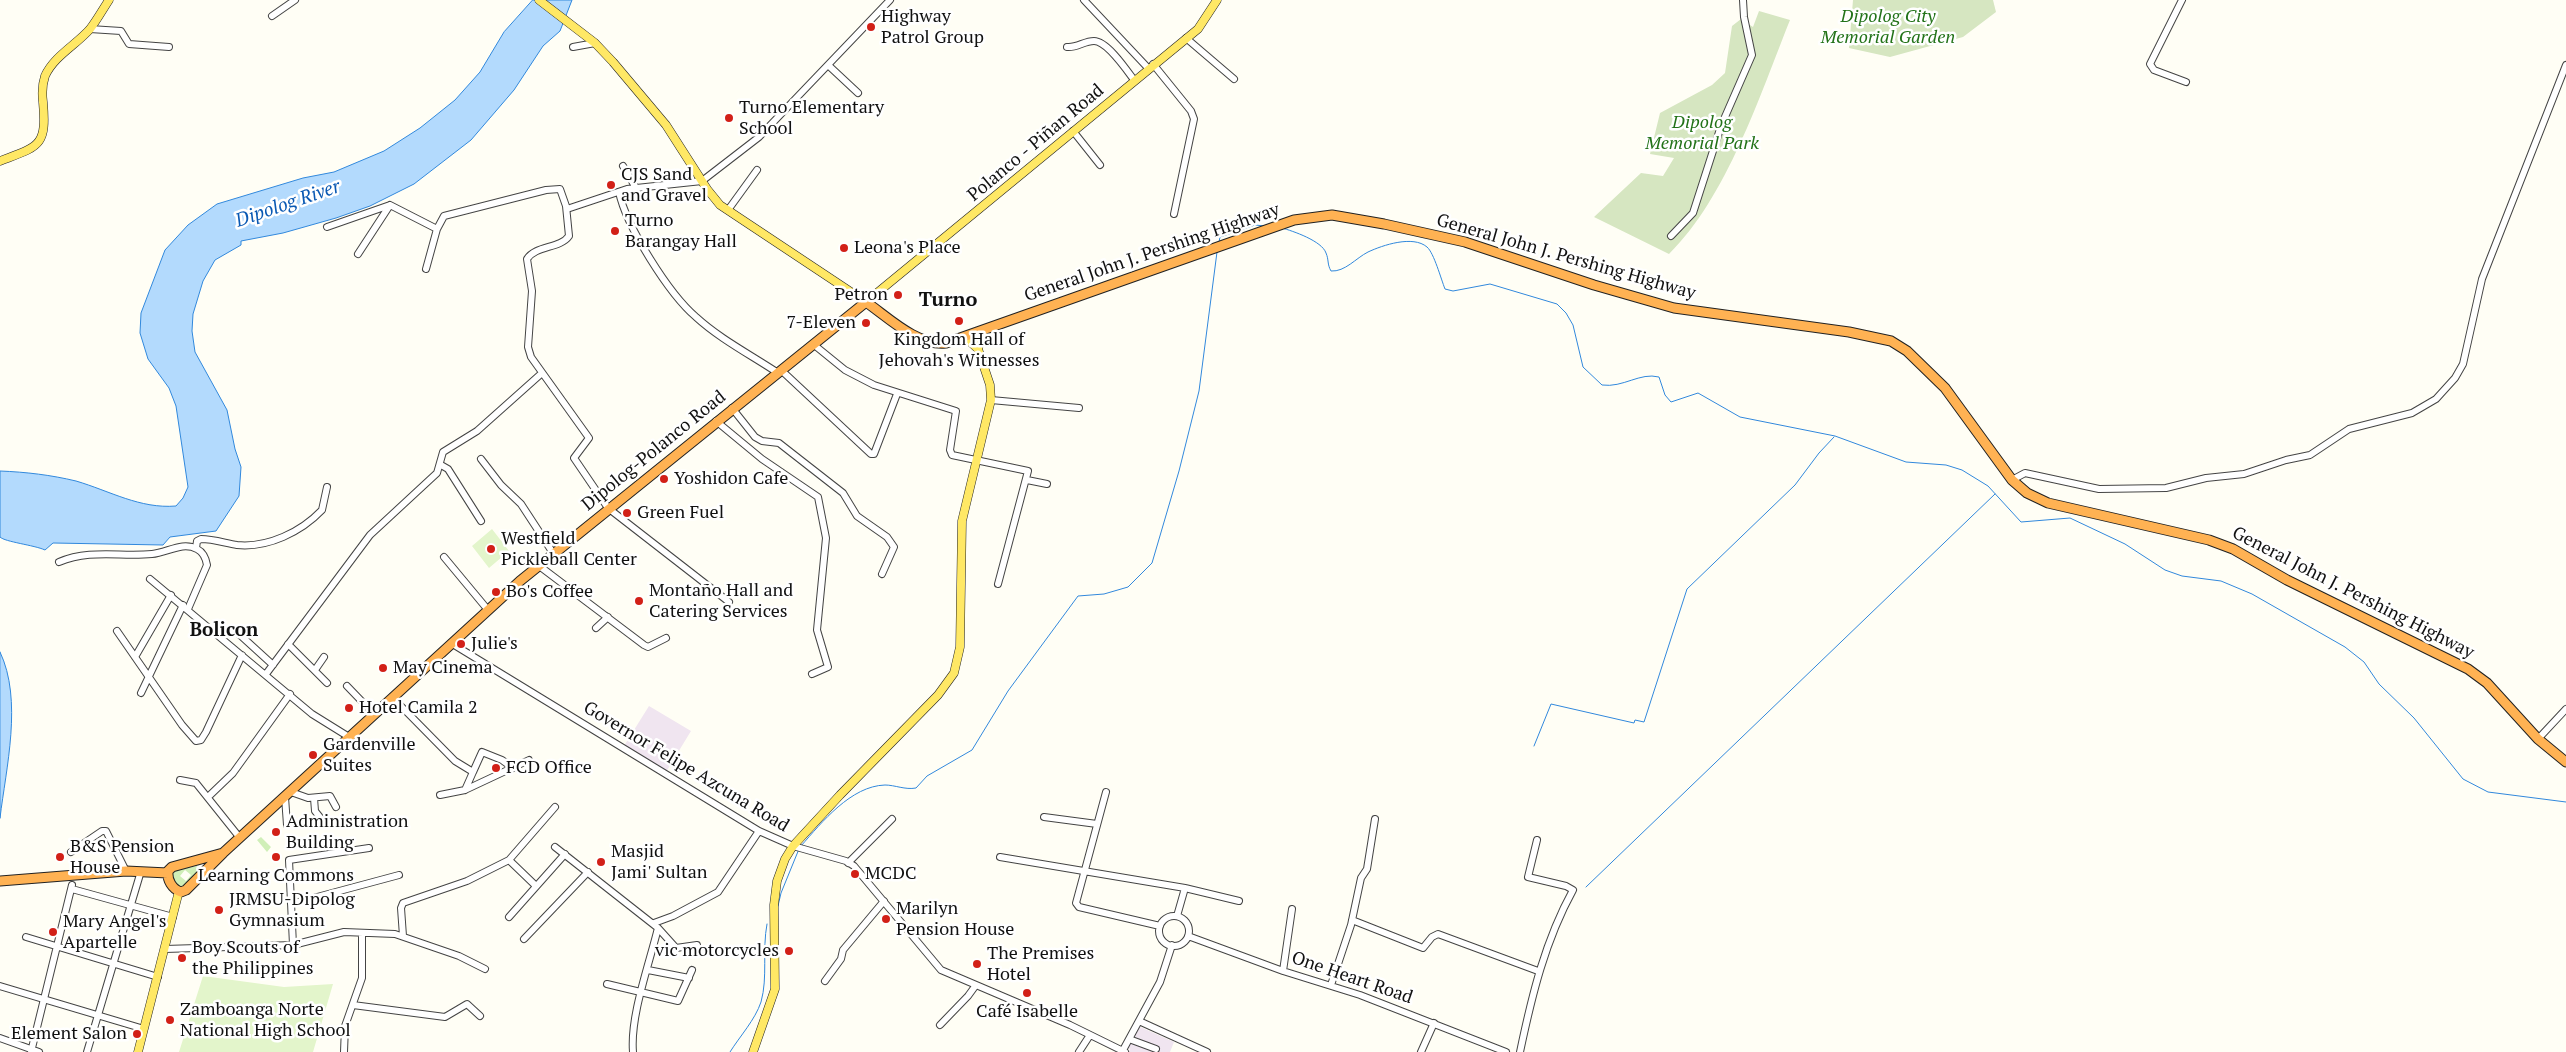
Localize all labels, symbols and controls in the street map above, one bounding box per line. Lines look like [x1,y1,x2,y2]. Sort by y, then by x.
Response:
place label: Highway Patrol Group [881,6,984,48]
park label: Dipolog City Memorial Garden [1821,6,1955,48]
marker: Highway Patrol Group [865,21,877,33]
street label: Polanco - Piñan Road [964,80,1108,206]
place label: Turno Elementary School [739,97,884,140]
marker: Turno Elementary School [723,112,735,124]
park label: Dipolog Memorial Park [1645,112,1759,154]
place label: CJS Sand and Gravel [621,164,707,206]
water label: Dipolog River [233,175,343,233]
marker: CJS Sand and Gravel [605,179,617,191]
street label: General John J. Pershing Highway [1022,199,1282,307]
place label: Turno Barangay Hall [625,210,737,252]
street label: General John J. Pershing Highway [1434,210,1698,304]
marker: Turno Barangay Hall [609,225,621,237]
place label: Leona's Place [854,237,961,259]
marker: Leona's Place [838,242,850,254]
place label: Petron [835,284,888,306]
district label: Turno [919,288,977,312]
marker: Petron [892,289,904,301]
place label: 7-Eleven [787,312,856,334]
marker: Kingdom Hall of Jehovah's Witnesses [953,315,965,327]
marker: 7-Eleven [860,317,872,329]
place label: Kingdom Hall of Jehovah's Witnesses [879,329,1039,372]
street label: Dipolog-Polanco Road [578,386,730,516]
place label: Yoshidon Cafe [674,468,788,490]
marker: Yoshidon Cafe [658,473,670,485]
place label: Green Fuel [637,502,724,524]
marker: Green Fuel [621,507,633,519]
street label: General John J. Pershing Highway [2228,522,2478,664]
place label: Westfield Pickleball Center [501,528,637,570]
marker: Westfield Pickleball Center [485,543,497,555]
place label: Montaño Hall and Catering Services [649,580,793,622]
place label: Bo's Coffee [506,581,593,603]
marker: Bo's Coffee [490,586,502,598]
marker: Montaño Hall and Catering Services [633,595,645,607]
district label: Bolicon [190,620,258,642]
place label: Julie's [471,633,518,655]
marker: Julie's [455,638,467,650]
place label: May Cinema [393,657,493,679]
marker: May Cinema [377,662,389,674]
place label: Hotel Camila 2 [359,697,477,719]
street label: Governor Felipe Azcuna Road [579,697,793,837]
marker: Hotel Camila 2 [343,702,355,714]
place label: Gardenville Suites [323,734,416,776]
marker: Gardenville Suites [307,749,319,761]
place label: FCD Office [506,757,592,779]
marker: FCD Office [490,762,502,774]
place label: Administration Building [286,811,409,854]
marker: Administration Building [270,826,282,838]
place label: B&S Pension House [70,836,175,879]
place label: Masjid Jami' Sultan [611,841,707,884]
marker: B&S Pension House [54,851,66,863]
marker: Learning Commons [270,851,282,863]
marker: Masjid Jami' Sultan [595,856,607,868]
place label: MCDC [865,863,917,885]
place label: Learning Commons [198,865,354,887]
marker: MCDC [849,868,861,880]
place label: JRMSU-Dipolog Gymnasium [229,889,355,932]
place label: Marilyn Pension House [896,898,1014,941]
marker: JRMSU-Dipolog Gymnasium [213,904,225,916]
place label: Mary Angel's Apartelle [63,911,167,954]
marker: Marilyn Pension House [880,913,892,925]
marker: Mary Angel's Apartelle [47,926,59,938]
place label: Boy Scouts of the Philippines [192,937,314,980]
place label: vic motorcycles [655,940,779,962]
place label: The Premises Hotel [987,943,1094,986]
marker: vic motorcycles [783,945,795,957]
street label: One Heart Road [1289,947,1415,1009]
marker: Boy Scouts of the Philippines [176,952,188,964]
marker: The Premises Hotel [971,958,983,970]
marker: Café Isabelle [1021,987,1033,999]
place label: Zamboanga Norte National High School [180,999,351,1042]
place label: Café Isabelle [976,1001,1078,1023]
marker: Zamboanga Norte National High School [164,1014,176,1026]
place label: Element Salon [11,1023,127,1045]
marker: Element Salon [131,1028,143,1040]

